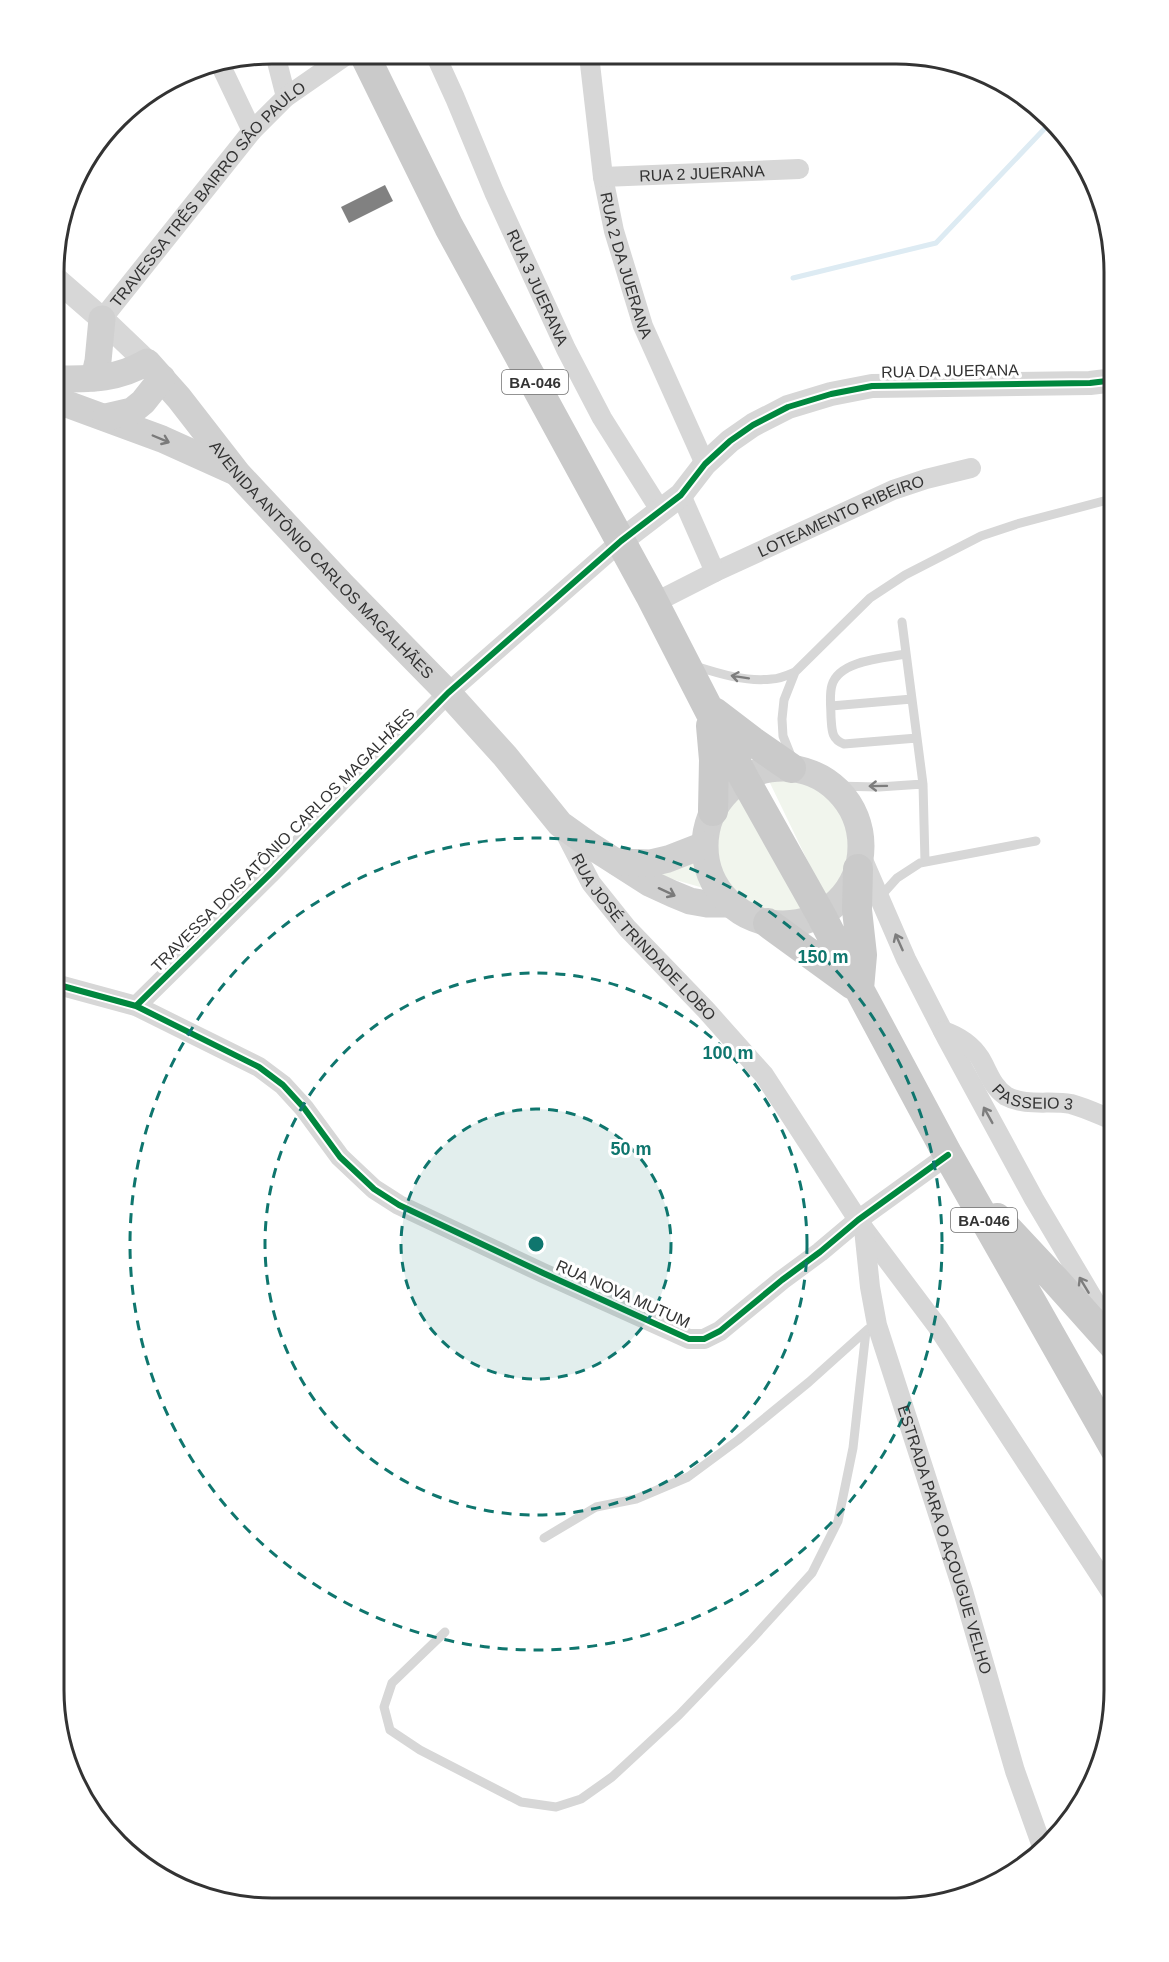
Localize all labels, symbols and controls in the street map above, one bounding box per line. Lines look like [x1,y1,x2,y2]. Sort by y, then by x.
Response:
street label: TRAVESSA TRÊS BAIRRO SÂO PAULO [107,78,308,310]
street label: RUA 2 JUERANA [639,162,765,184]
street label: RUA 2 DA JUERANA [598,191,656,341]
street label: RUA 3 JUERANA [504,227,572,348]
street label: RUA DA JUERANA [881,361,1019,381]
road number: BA-046 [502,370,568,394]
one-way arrow [152,434,170,445]
street label: AVENIDA ANTÔNIO CARLOS MAGALHÃES [207,437,437,682]
street label: LOTEAMENTO RIBEIRO [755,472,926,560]
one-way arrow [731,672,750,683]
street label: TRAVESSA DOIS ATÔNIO CARLOS MAGALHÃES [147,704,418,975]
one-way arrow [868,781,888,792]
street label: RUA JOSÉ TRINDADE LOBO [569,851,719,1023]
one-way arrow [658,886,676,898]
one-way arrow [892,934,904,952]
text: 150 m [797,947,849,967]
text: 100 m [702,1043,754,1063]
street label: PASSEIO 3 [989,1080,1074,1113]
one-way arrow [982,1107,994,1124]
text: 50 m [610,1139,652,1159]
road number: BA-046 [951,1208,1017,1232]
centre of rings [526,1234,546,1254]
street label: RUA NOVA MUTUM [553,1257,693,1331]
one-way arrow [1078,1277,1090,1294]
street label: ESTRADA PARA O AÇOUGUE VELHO [895,1403,995,1676]

